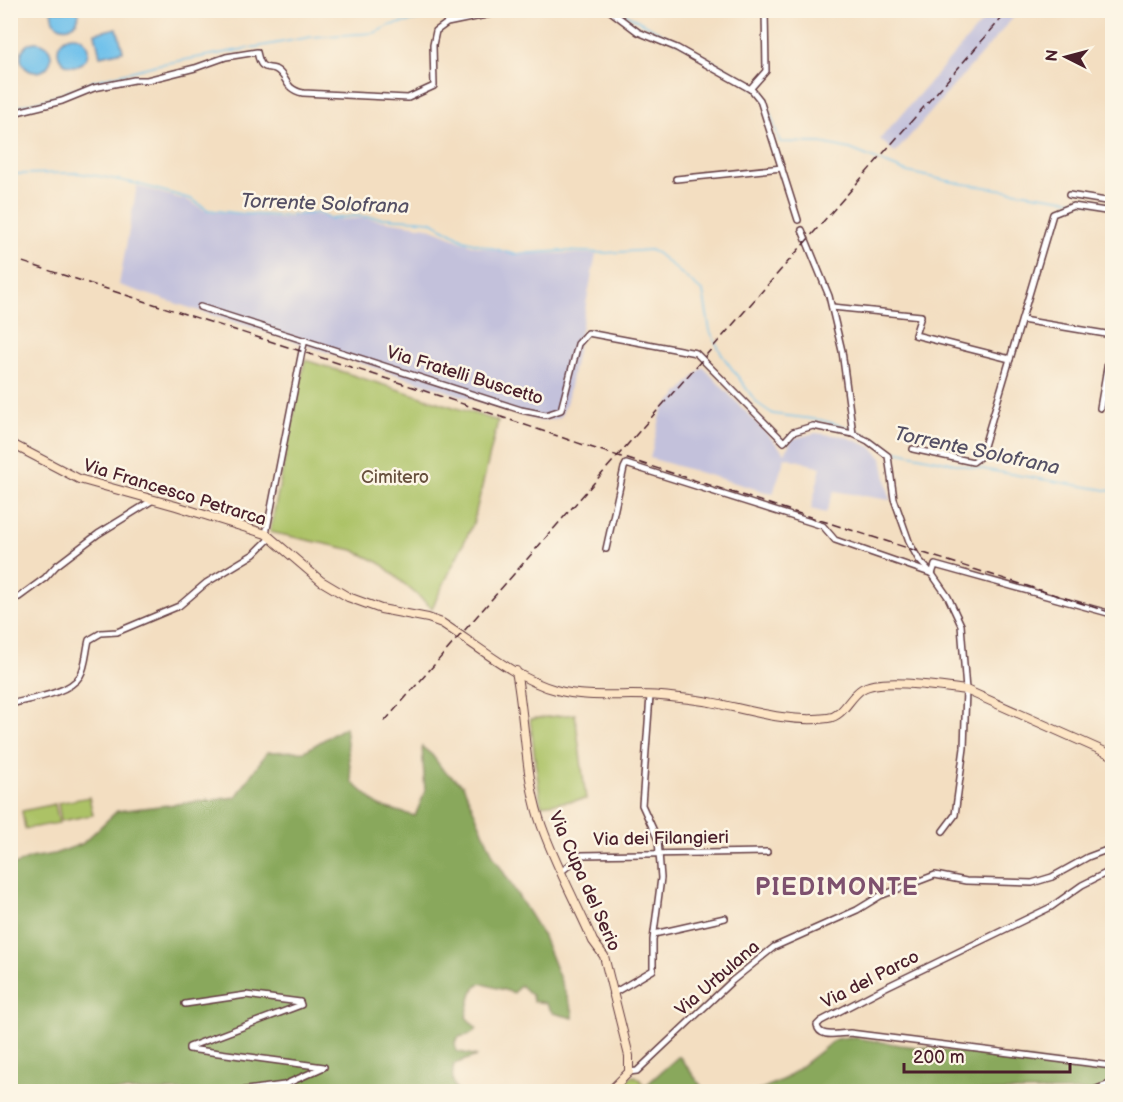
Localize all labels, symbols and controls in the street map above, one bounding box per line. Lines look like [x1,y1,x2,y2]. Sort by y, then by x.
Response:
north arrow [1036,27,1096,87]
text: N [1042,49,1063,63]
water label: Torrente Solofrana [240,189,410,219]
street label: Via Fratelli Buscetto [384,342,546,409]
water label: Torrente Solofrana [892,422,1062,480]
street label: Via Francesco Petrarca [81,455,269,530]
park label: Cimitero [361,467,429,488]
street label: Via Cupa del Serio [544,808,625,954]
street label: Via dei Filangieri [593,827,729,850]
district label: PIEDIMONTE [755,873,919,902]
street label: Via Urbulana [671,936,764,1021]
street label: Via del Parco [818,946,923,1013]
scale bar [904,1036,1070,1074]
text: 200 m [913,1047,965,1068]

